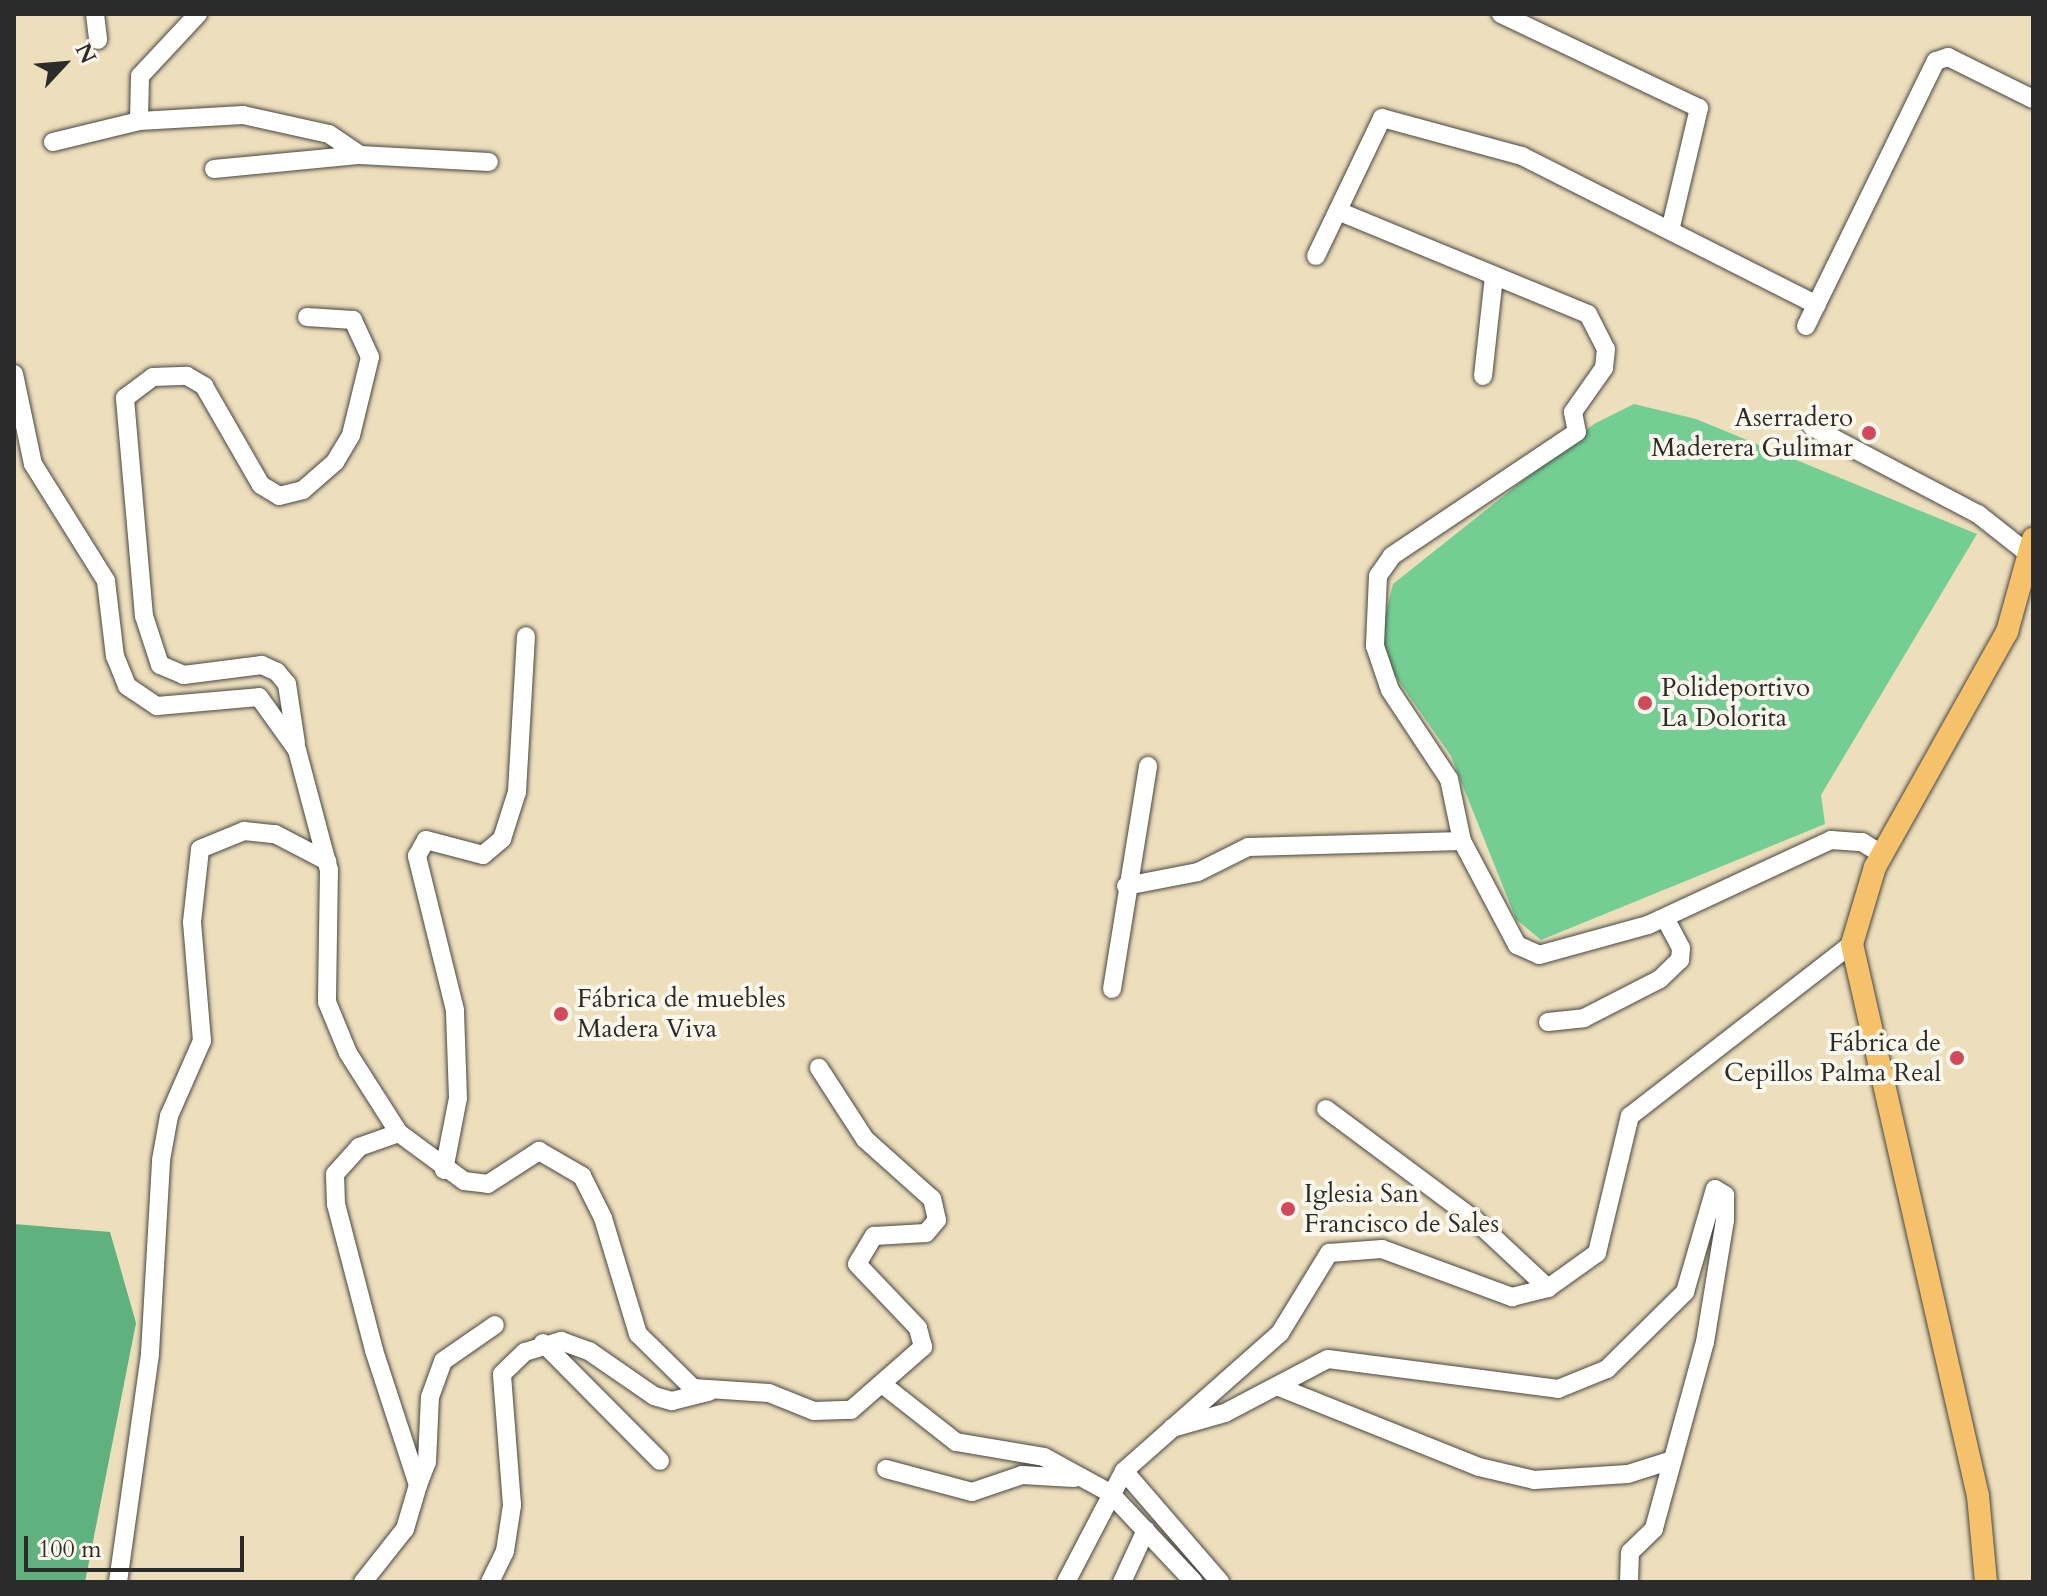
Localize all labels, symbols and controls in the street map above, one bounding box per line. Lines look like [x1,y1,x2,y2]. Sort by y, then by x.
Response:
north arrow [24,24,104,104]
text: N [68,38,103,69]
place label: Aserradero Maderera Gulimar [1651,402,1853,464]
marker: Aserradero Maderera Gulimar [1860,424,1878,442]
place label: Polideportivo La Dolorita [1661,672,1810,734]
marker: Polideportivo La Dolorita [1636,694,1654,712]
place label: Fábrica de muebles Madera Viva [577,983,786,1044]
marker: Fábrica de muebles Madera Viva [552,1005,570,1023]
place label: Fábrica de Cepillos Palma Real [1724,1027,1941,1088]
marker: Fábrica de Cepillos Palma Real [1948,1049,1966,1067]
place label: Iglesia San Francisco de Sales [1304,1178,1499,1240]
marker: Iglesia San Francisco de Sales [1279,1200,1297,1218]
scale bar [28,1520,248,1570]
text: 100 m [38,1533,102,1566]

